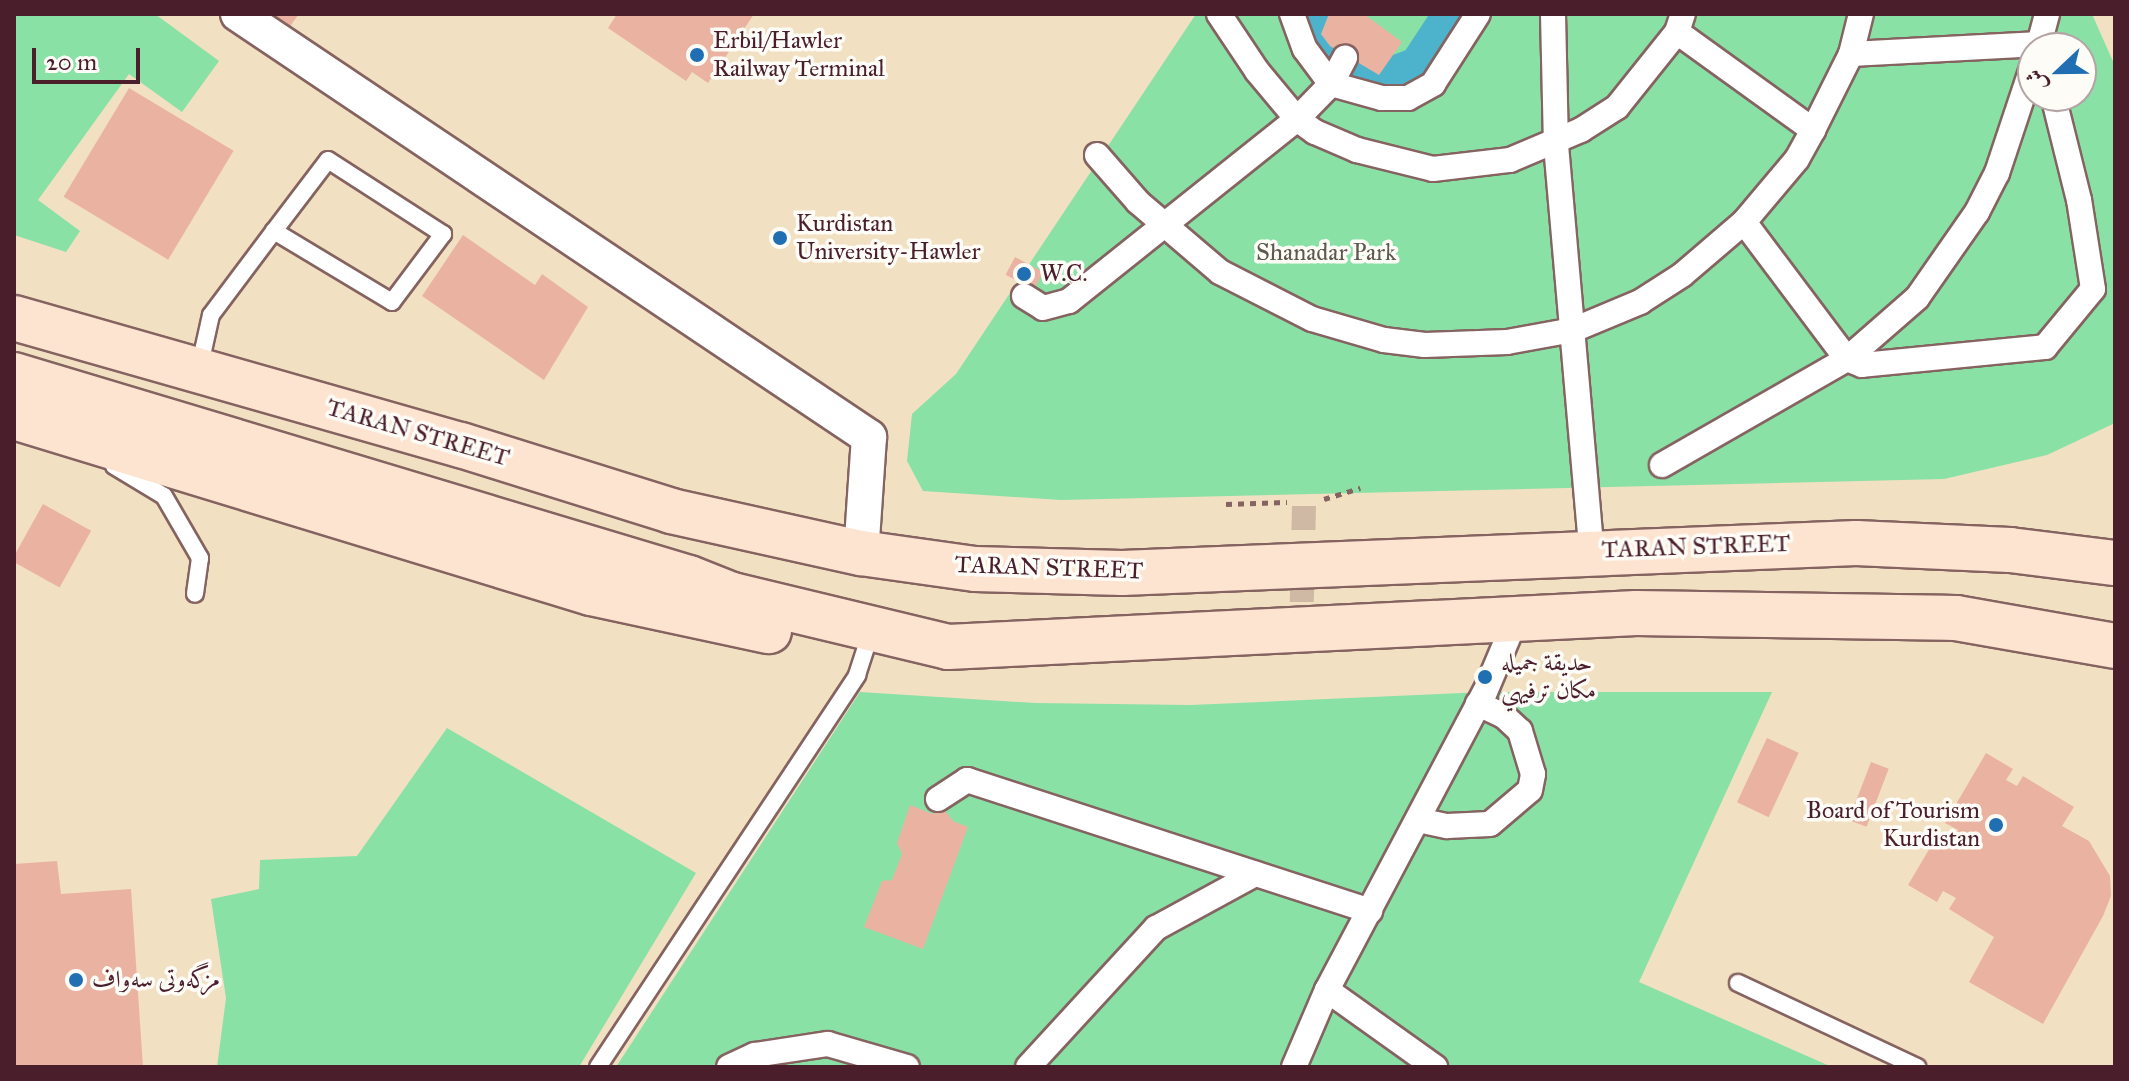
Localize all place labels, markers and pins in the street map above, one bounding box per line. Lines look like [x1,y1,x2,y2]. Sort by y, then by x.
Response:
place label: Erbil/Hawler Railway Terminal [713,27,885,83]
marker: Erbil/Hawler Railway Terminal [688,46,706,64]
place label: Kurdistan University-Hawler [796,210,981,266]
marker: Kurdistan University-Hawler [771,229,789,247]
place label: W.C. [1040,260,1087,288]
marker: W.C. [1015,265,1033,283]
place label: حديقة جميله مكان ترفيهي [1501,649,1596,705]
marker: حديقة جميله مكان ترفيهي [1476,668,1494,686]
place label: Board of Tourism Kurdistan [1806,797,1980,853]
marker: Board of Tourism Kurdistan [1987,816,2005,834]
place label: مزگەوتی سەواف [92,966,220,994]
marker: مزگەوتی سەواف [67,971,85,989]

